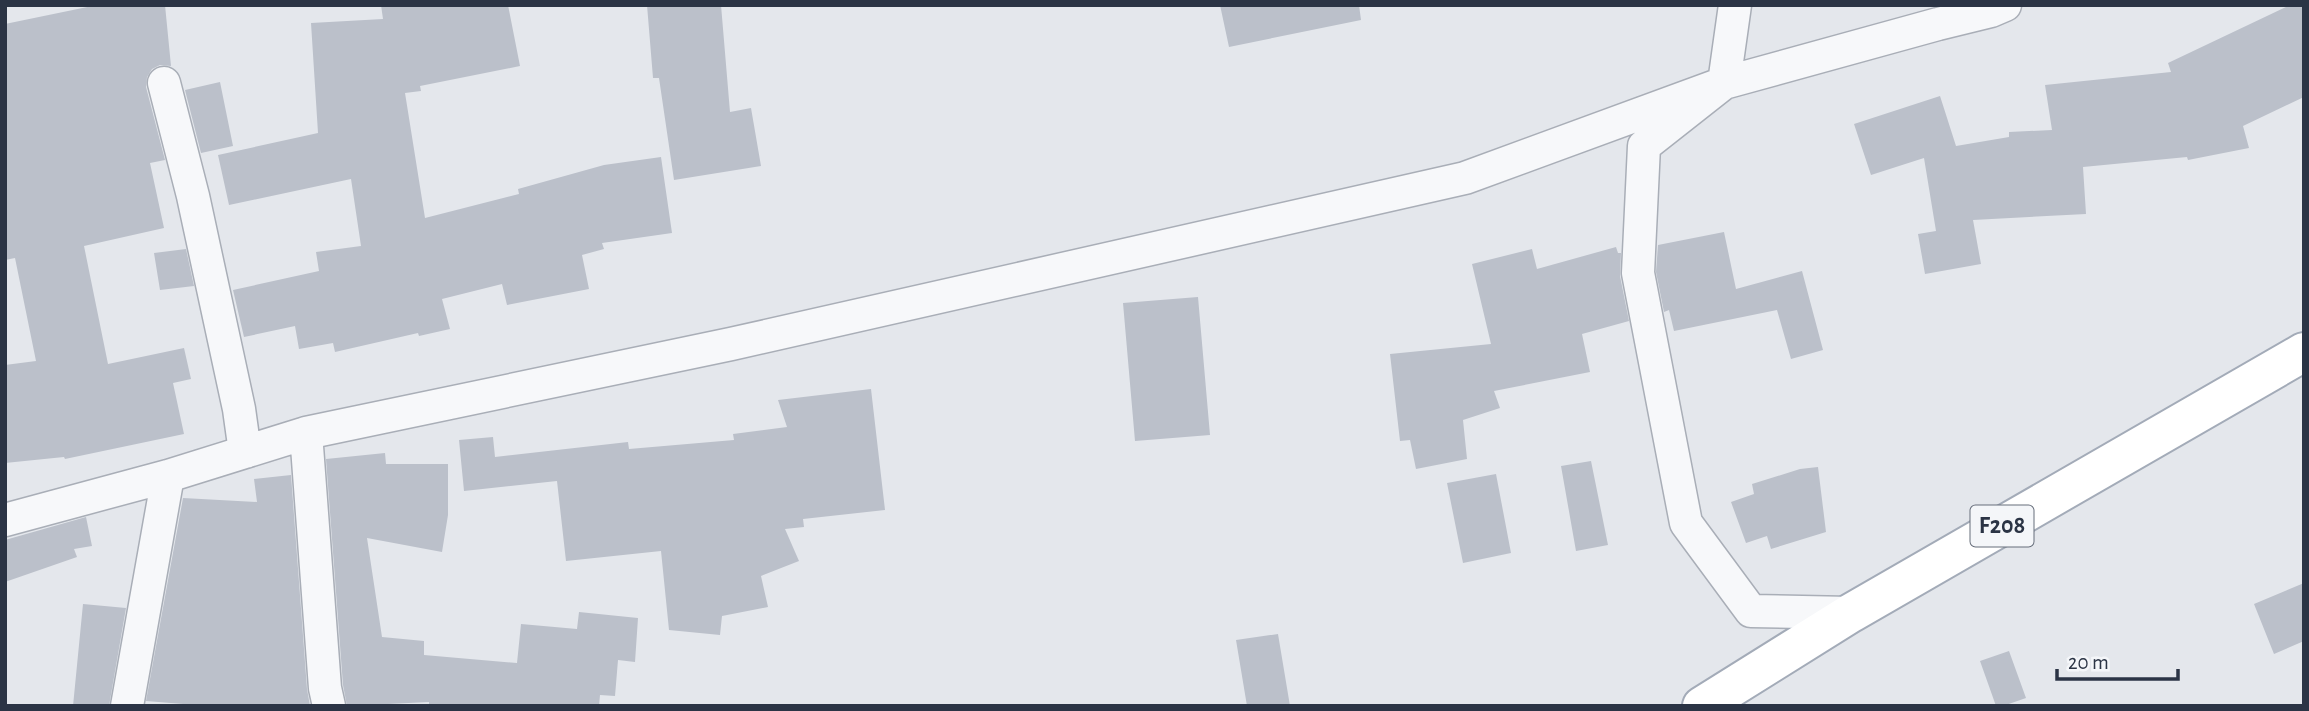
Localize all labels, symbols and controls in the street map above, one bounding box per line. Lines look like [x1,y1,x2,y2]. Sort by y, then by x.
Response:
road number: F208 [1970,505,2034,546]
scale bar [2057,638,2178,682]
text: 20 m [2068,652,2109,673]

